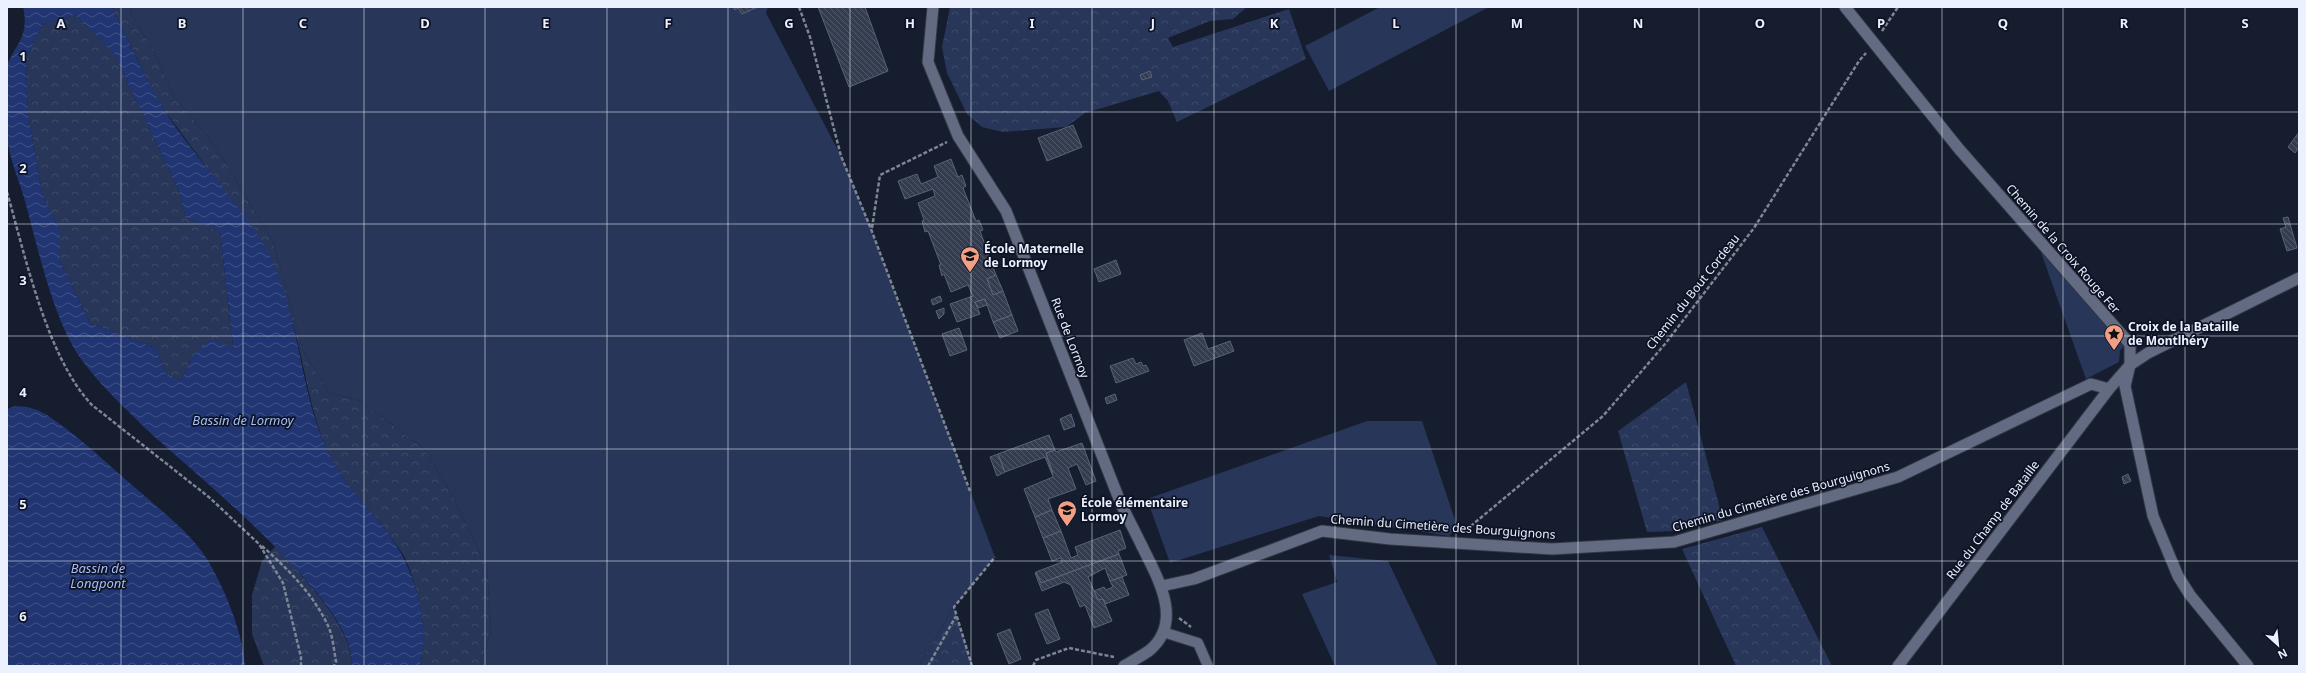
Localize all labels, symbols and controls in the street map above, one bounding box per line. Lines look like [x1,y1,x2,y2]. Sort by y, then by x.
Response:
text: A [57,14,66,32]
text: B [178,14,186,32]
text: C [299,14,307,32]
text: D [420,14,430,32]
text: E [542,14,550,32]
text: F [664,14,672,32]
text: G [784,14,794,32]
text: H [905,14,915,32]
text: I [1029,14,1035,32]
text: J [1150,14,1155,32]
text: K [1270,14,1279,32]
text: L [1392,14,1400,32]
text: M [1511,14,1523,32]
text: N [1633,14,1643,32]
text: O [1755,14,1765,32]
text: P [1877,14,1885,32]
text: Q [1998,14,2008,32]
text: R [2120,14,2129,32]
text: S [2241,14,2249,32]
text: 1 [19,47,27,65]
text: 2 [19,159,27,177]
street label: Chemin de la Croix Rouge Fer [2002,180,2124,317]
street label: Chemin du Bout Cordeau [1642,230,1743,353]
place label: École Maternelle de Lormoy [984,240,1084,271]
school or university icon: École Maternelle de Lormoy [959,245,981,273]
text: 3 [19,271,27,289]
street label: Rue de Lormoy [1047,295,1094,381]
place label: Croix de la Bataille de Montlhéry [2128,318,2239,349]
place icon: Croix de la Bataille de Montlhéry [2103,323,2125,351]
text: 4 [19,383,27,401]
water label: Bassin de Lormoy [192,411,295,429]
street label: Rue du Champ de Bataille [1942,456,2043,583]
street label: Chemin du Cimetière des Bourguignons [1670,457,1892,536]
place label: École élémentaire Lormoy [1081,494,1188,525]
text: 5 [19,495,27,513]
school or university icon: École élémentaire Lormoy [1056,499,1078,527]
street label: Chemin du Cimetière des Bourguignons [1330,510,1556,543]
water label: Bassin de Longpont [70,559,126,592]
text: 6 [19,607,27,625]
north arrow [2258,625,2298,665]
text: N [2275,646,2290,663]

